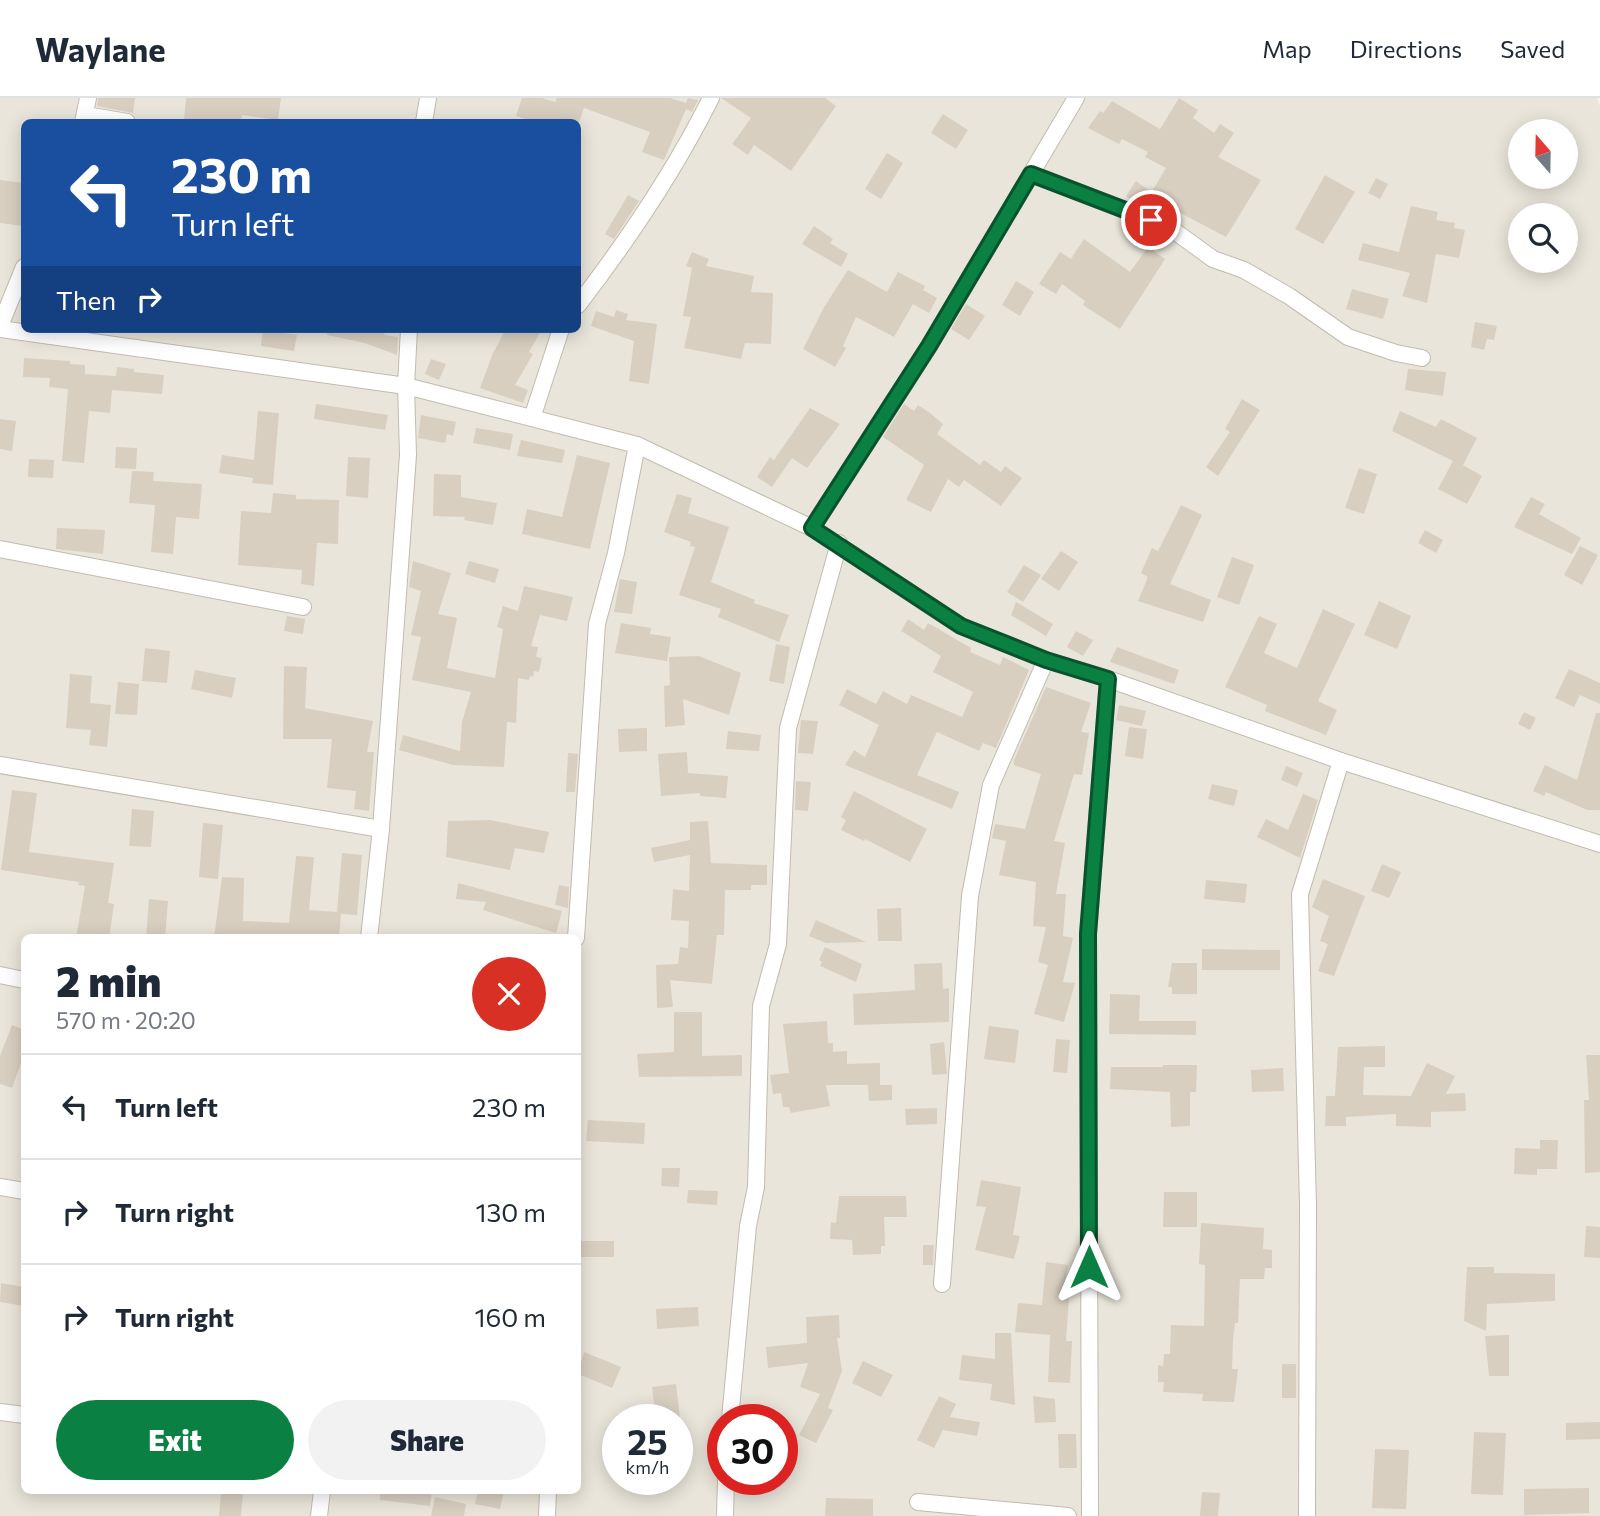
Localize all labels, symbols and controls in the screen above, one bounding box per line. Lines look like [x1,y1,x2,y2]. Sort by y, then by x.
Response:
text: Waylane [35,28,166,69]
text: Map [1262,34,1312,63]
text: Directions [1350,34,1462,63]
text: Saved [1500,34,1565,63]
north arrow [1508,119,1578,189]
map controls [1508,119,1578,273]
text: 230 m [171,143,312,203]
icon: left [56,147,147,238]
pin [1121,190,1181,250]
icon: arrive [1132,201,1170,239]
text: Turn left [171,203,295,243]
button: search [1508,203,1578,273]
icon: right [130,280,168,318]
text: Then [56,284,116,315]
text: 2 min [56,954,162,1006]
button: close [472,957,546,1031]
text: 570 m · 20:20 [56,1006,196,1034]
icon: left [56,1088,94,1126]
text: Turn left [115,1091,218,1122]
text: 230 m [472,1091,546,1122]
icon: right [56,1193,94,1231]
text: Turn right [115,1196,234,1227]
text: 130 m [475,1196,546,1227]
position arrow [1052,1230,1126,1304]
icon: right [56,1298,94,1336]
text: Turn right [115,1301,234,1332]
text: 160 m [474,1301,546,1332]
button: Exit [56,1400,294,1480]
button: Share [308,1400,546,1480]
speed limit sign: 30 [707,1404,798,1495]
text: 25 [627,1419,668,1462]
text: km/h [626,1456,669,1478]

